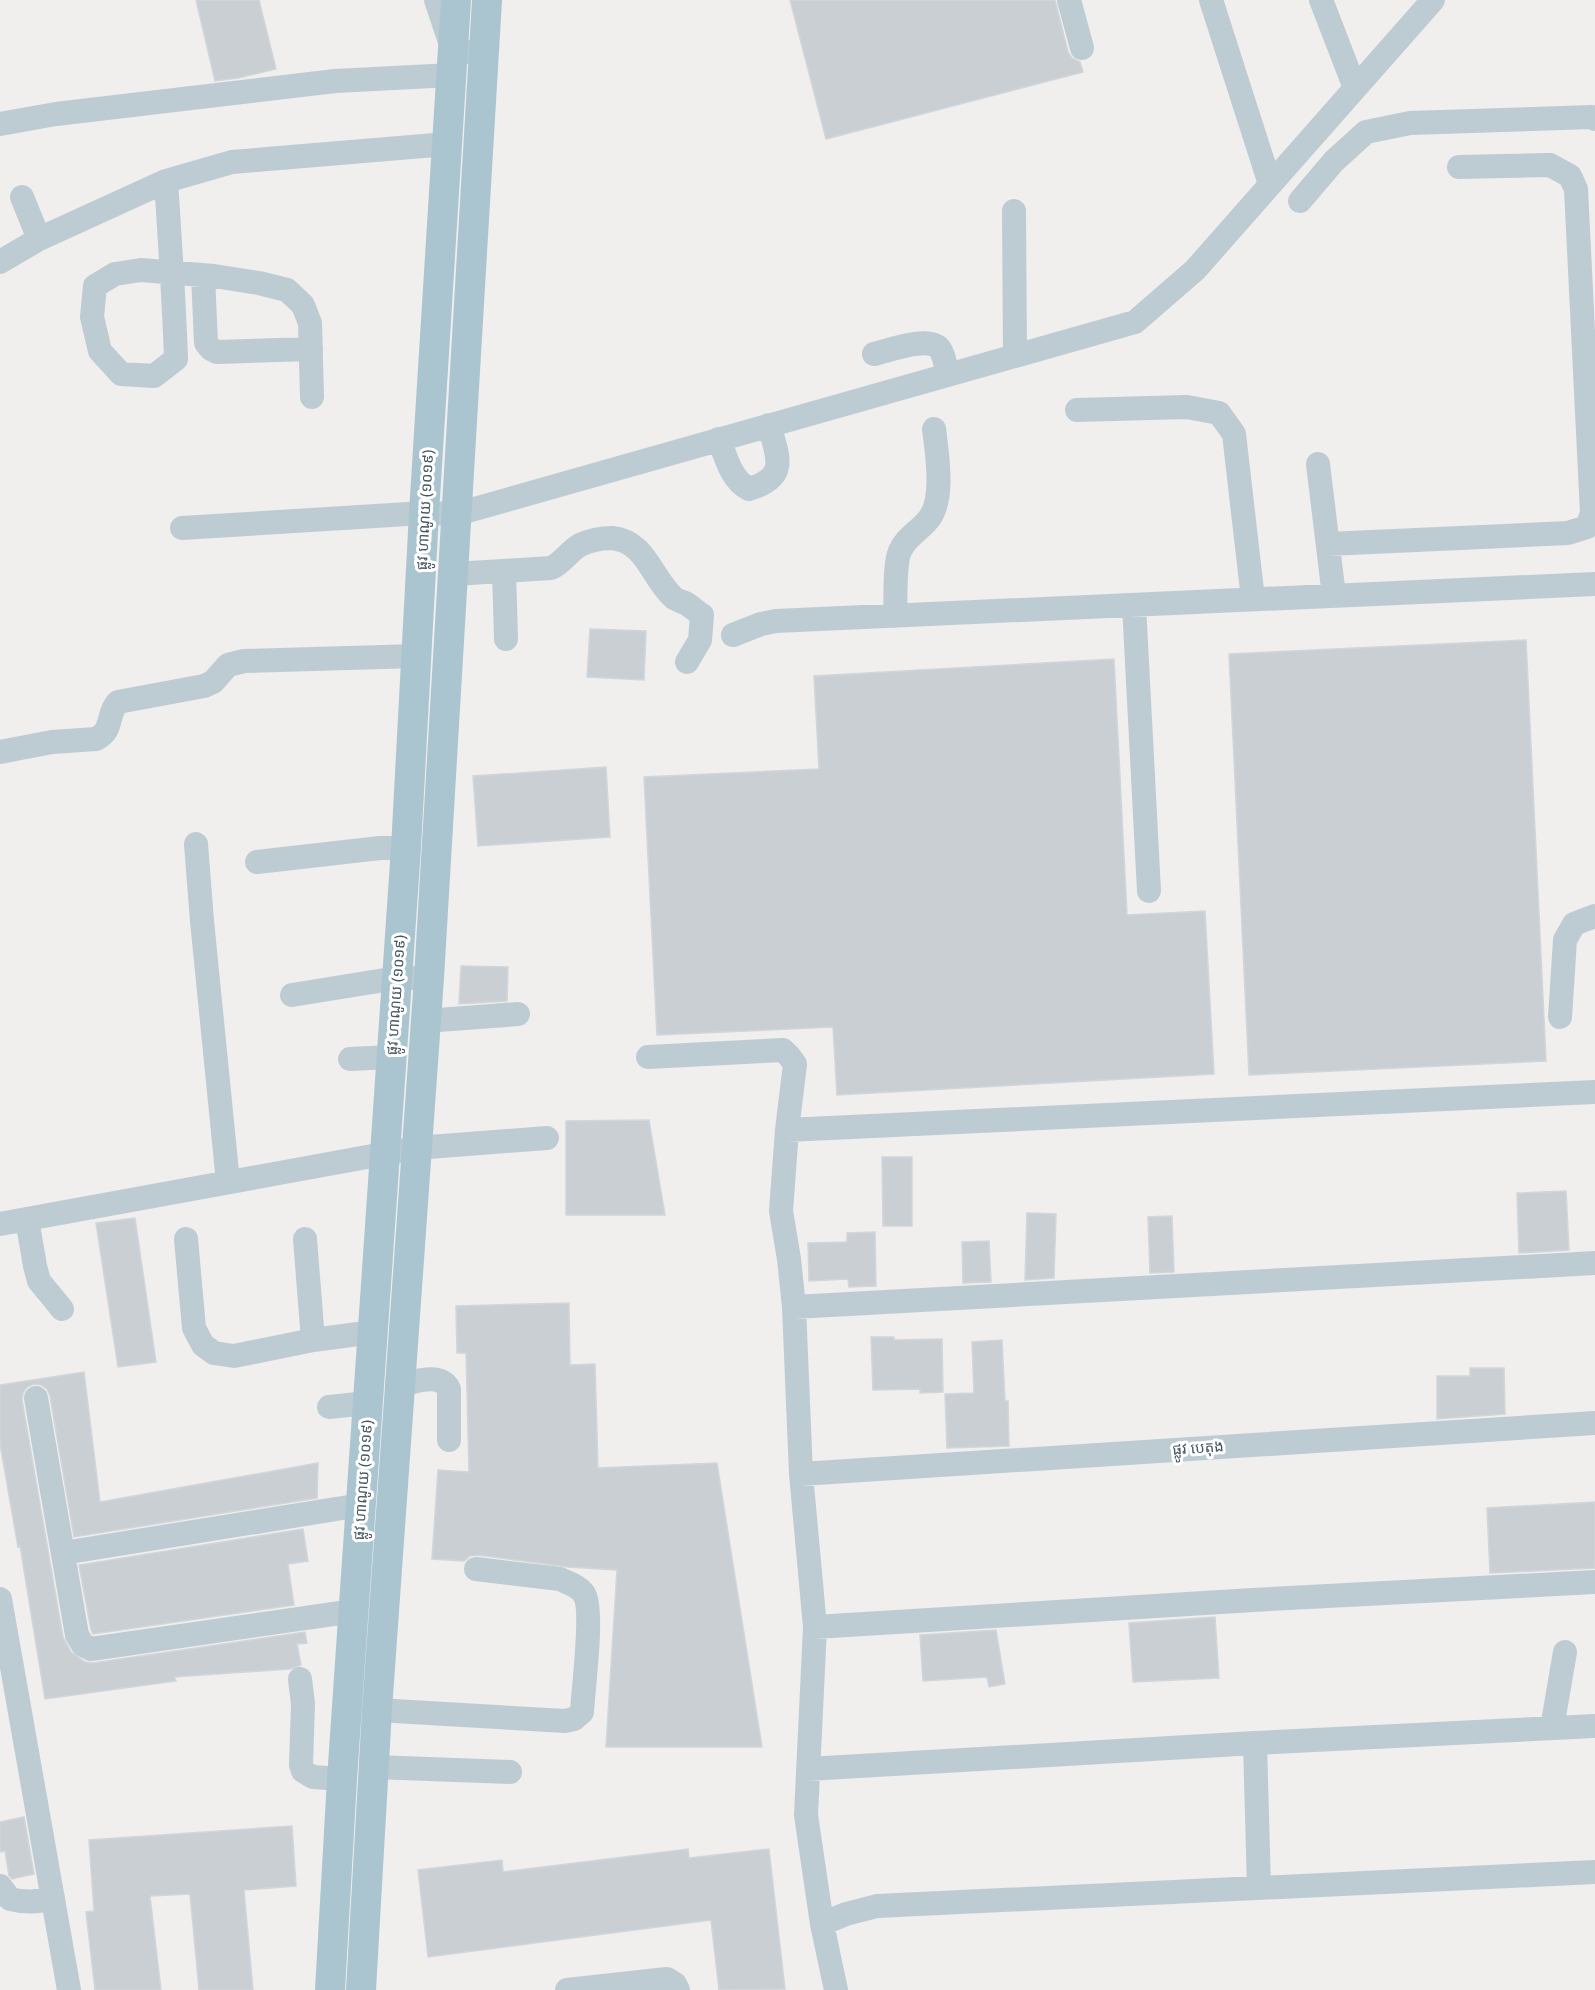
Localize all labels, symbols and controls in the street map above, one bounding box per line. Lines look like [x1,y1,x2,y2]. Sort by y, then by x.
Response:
street label: ផ្លូវ ហាណូយ (១០១៩) [411,449,442,571]
street label: ផ្លូវ ហាណូយ (១០១៩) [381,934,414,1056]
street label: ផ្លូវ ហាណូយ (១០១៩) [348,1419,381,1541]
street label: ផ្លូវ បេតុង [1172,1435,1224,1463]

